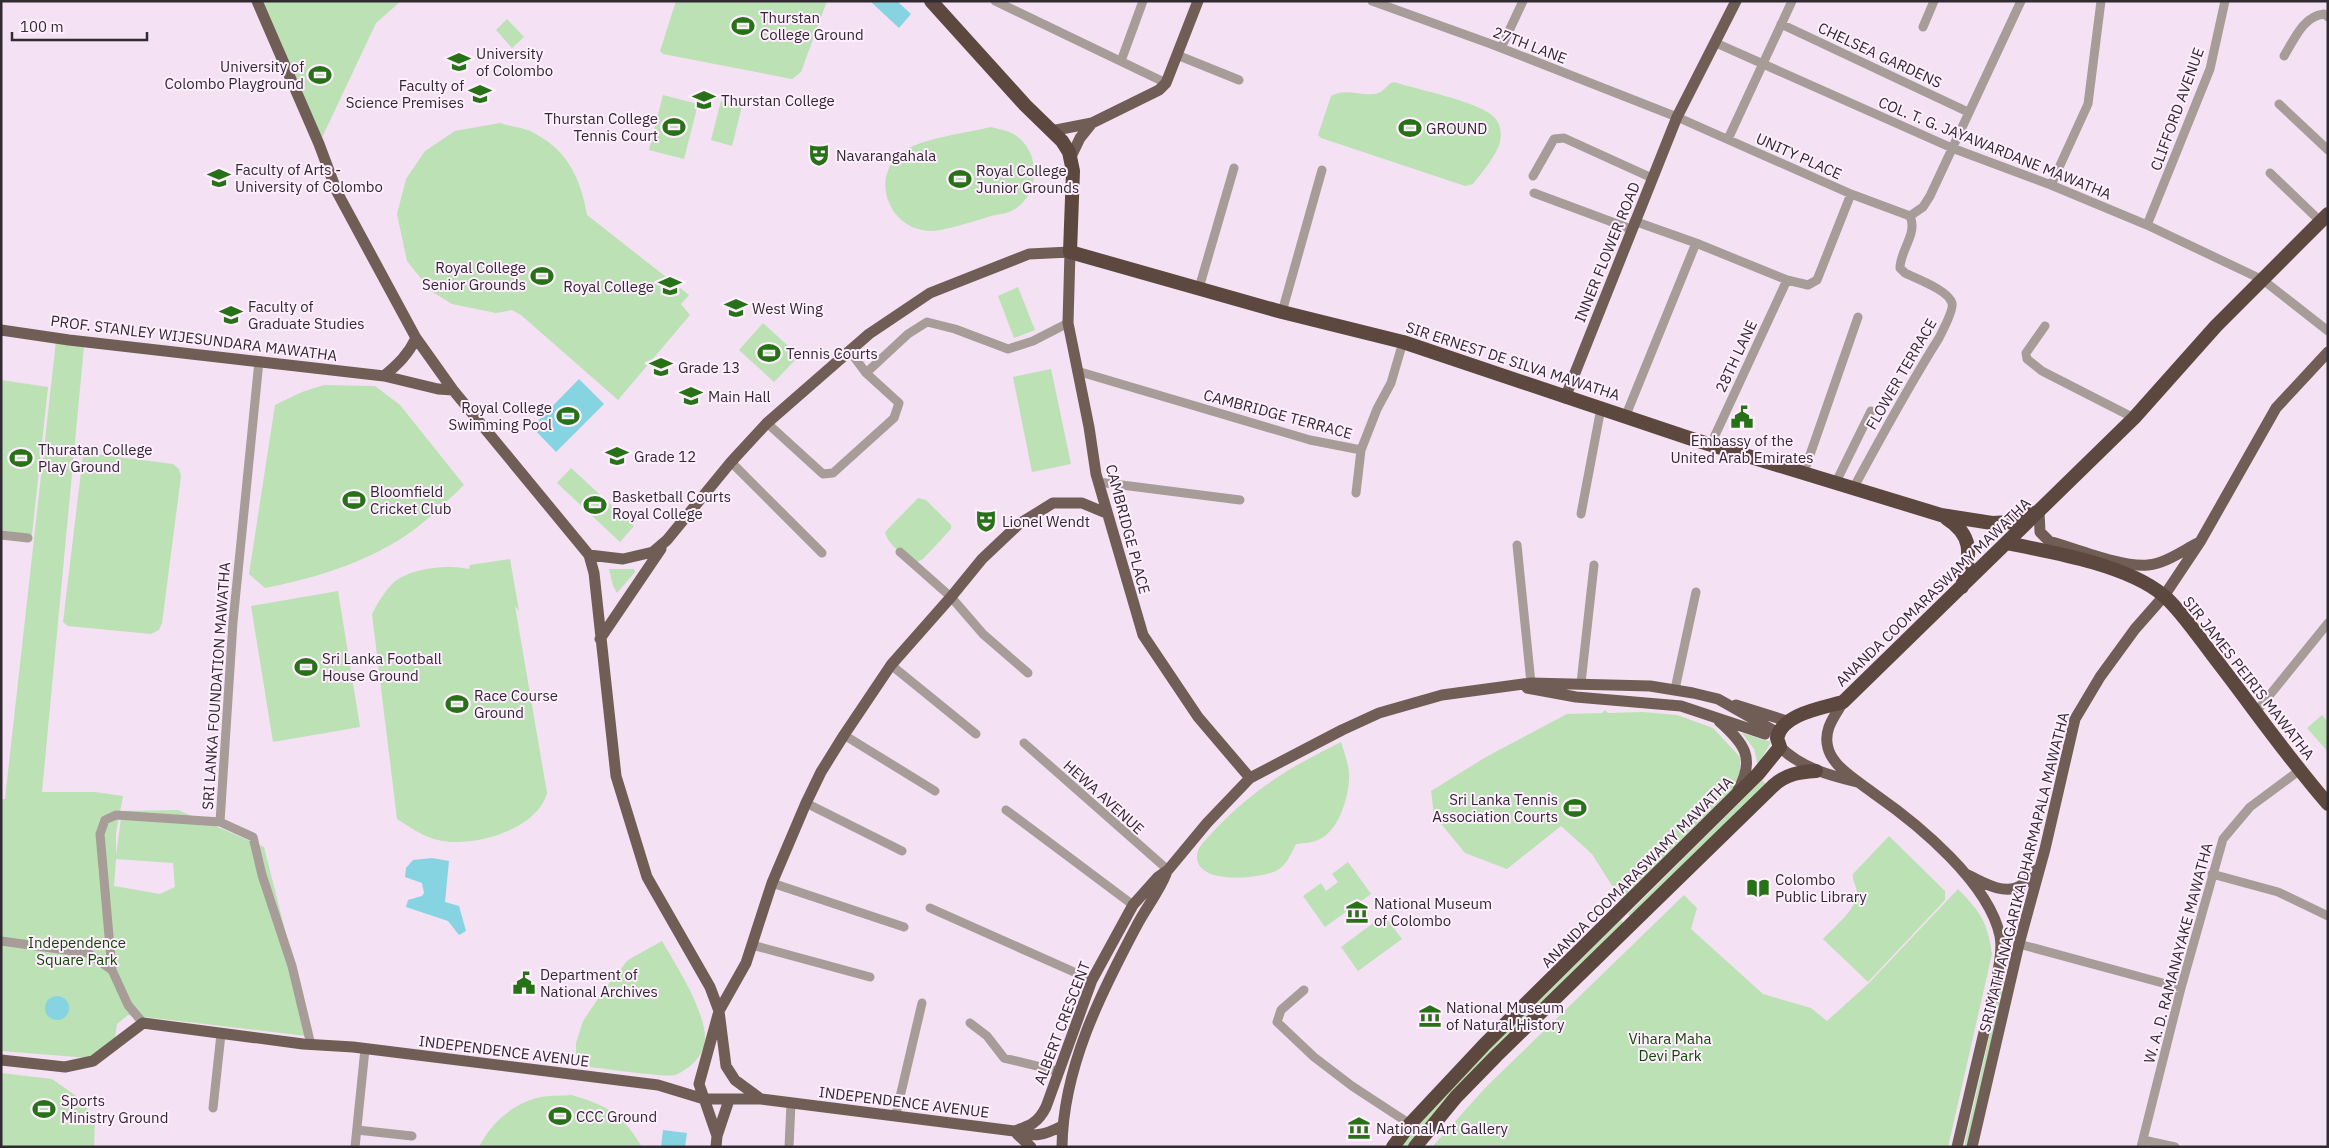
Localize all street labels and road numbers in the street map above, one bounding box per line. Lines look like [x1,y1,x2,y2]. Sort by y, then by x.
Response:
street label: CHELSEA GARDENS [1815,18,1945,92]
street label: 27TH LANE [1490,22,1570,68]
street label: CLIFFORD AVENUE [2146,45,2208,173]
street label: COL. T. G. JAYAWARDANE MAWATHA [1876,92,2115,204]
street label: UNITY PLACE [1753,129,1845,183]
street label: INNER FLOWER ROAD [1570,179,1644,325]
street label: PROF. STANLEY WIJESUNDARA MAWATHA [50,311,339,365]
street label: FLOWER TERRACE [1861,315,1941,433]
street label: SIR ERNEST DE SILVA MAWATHA [1404,317,1623,405]
street label: 28TH LANE [1711,317,1761,395]
street label: CAMBRIDGE TERRACE [1202,385,1354,443]
street label: CAMBRIDGE PLACE [1102,462,1154,596]
street label: ANANDA COOMARASWAMY MAWATHA [1832,493,2035,690]
street label: SRI LANKA FOUNDATION MAWATHA [198,561,234,811]
street label: SIR JAMES PEIRIS MAWATHA [2179,592,2319,764]
street label: SRIMATH ANAGARIKA DHARMAPALA MAWATHA [1975,710,2073,1034]
street label: HEWA AVENUE [1060,756,1148,838]
street label: ANANDA COOMARASWAMY MAWATHA [1537,772,1737,972]
street label: W. A. D. RAMANAYAKE MAWATHA [2139,840,2217,1065]
street label: ALBERT CRESCENT [1030,958,1094,1087]
street label: INDEPENDENCE AVENUE [418,1031,590,1071]
street label: INDEPENDENCE AVENUE [818,1082,990,1122]

